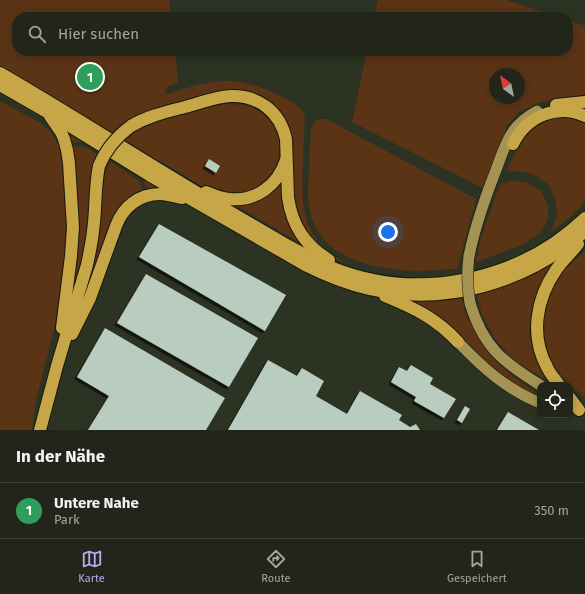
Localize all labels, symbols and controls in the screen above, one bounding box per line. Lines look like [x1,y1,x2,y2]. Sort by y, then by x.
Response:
search box [12,12,573,56]
icon: search [26,23,48,45]
text: Hier suchen [58,25,139,43]
pin: 1 [77,62,103,92]
north arrow [489,68,525,104]
your location [378,222,398,242]
map controls [537,382,573,418]
button: locate [537,382,573,418]
text: In der Nähe [16,446,105,467]
text: Untere Nahe [54,494,139,512]
text: 1 [26,503,32,518]
text: 350 m [534,503,569,518]
text: Park [54,512,80,527]
tab: Karte [78,548,105,585]
tab: Route [261,548,290,585]
tab: Gespeichert [447,548,507,585]

